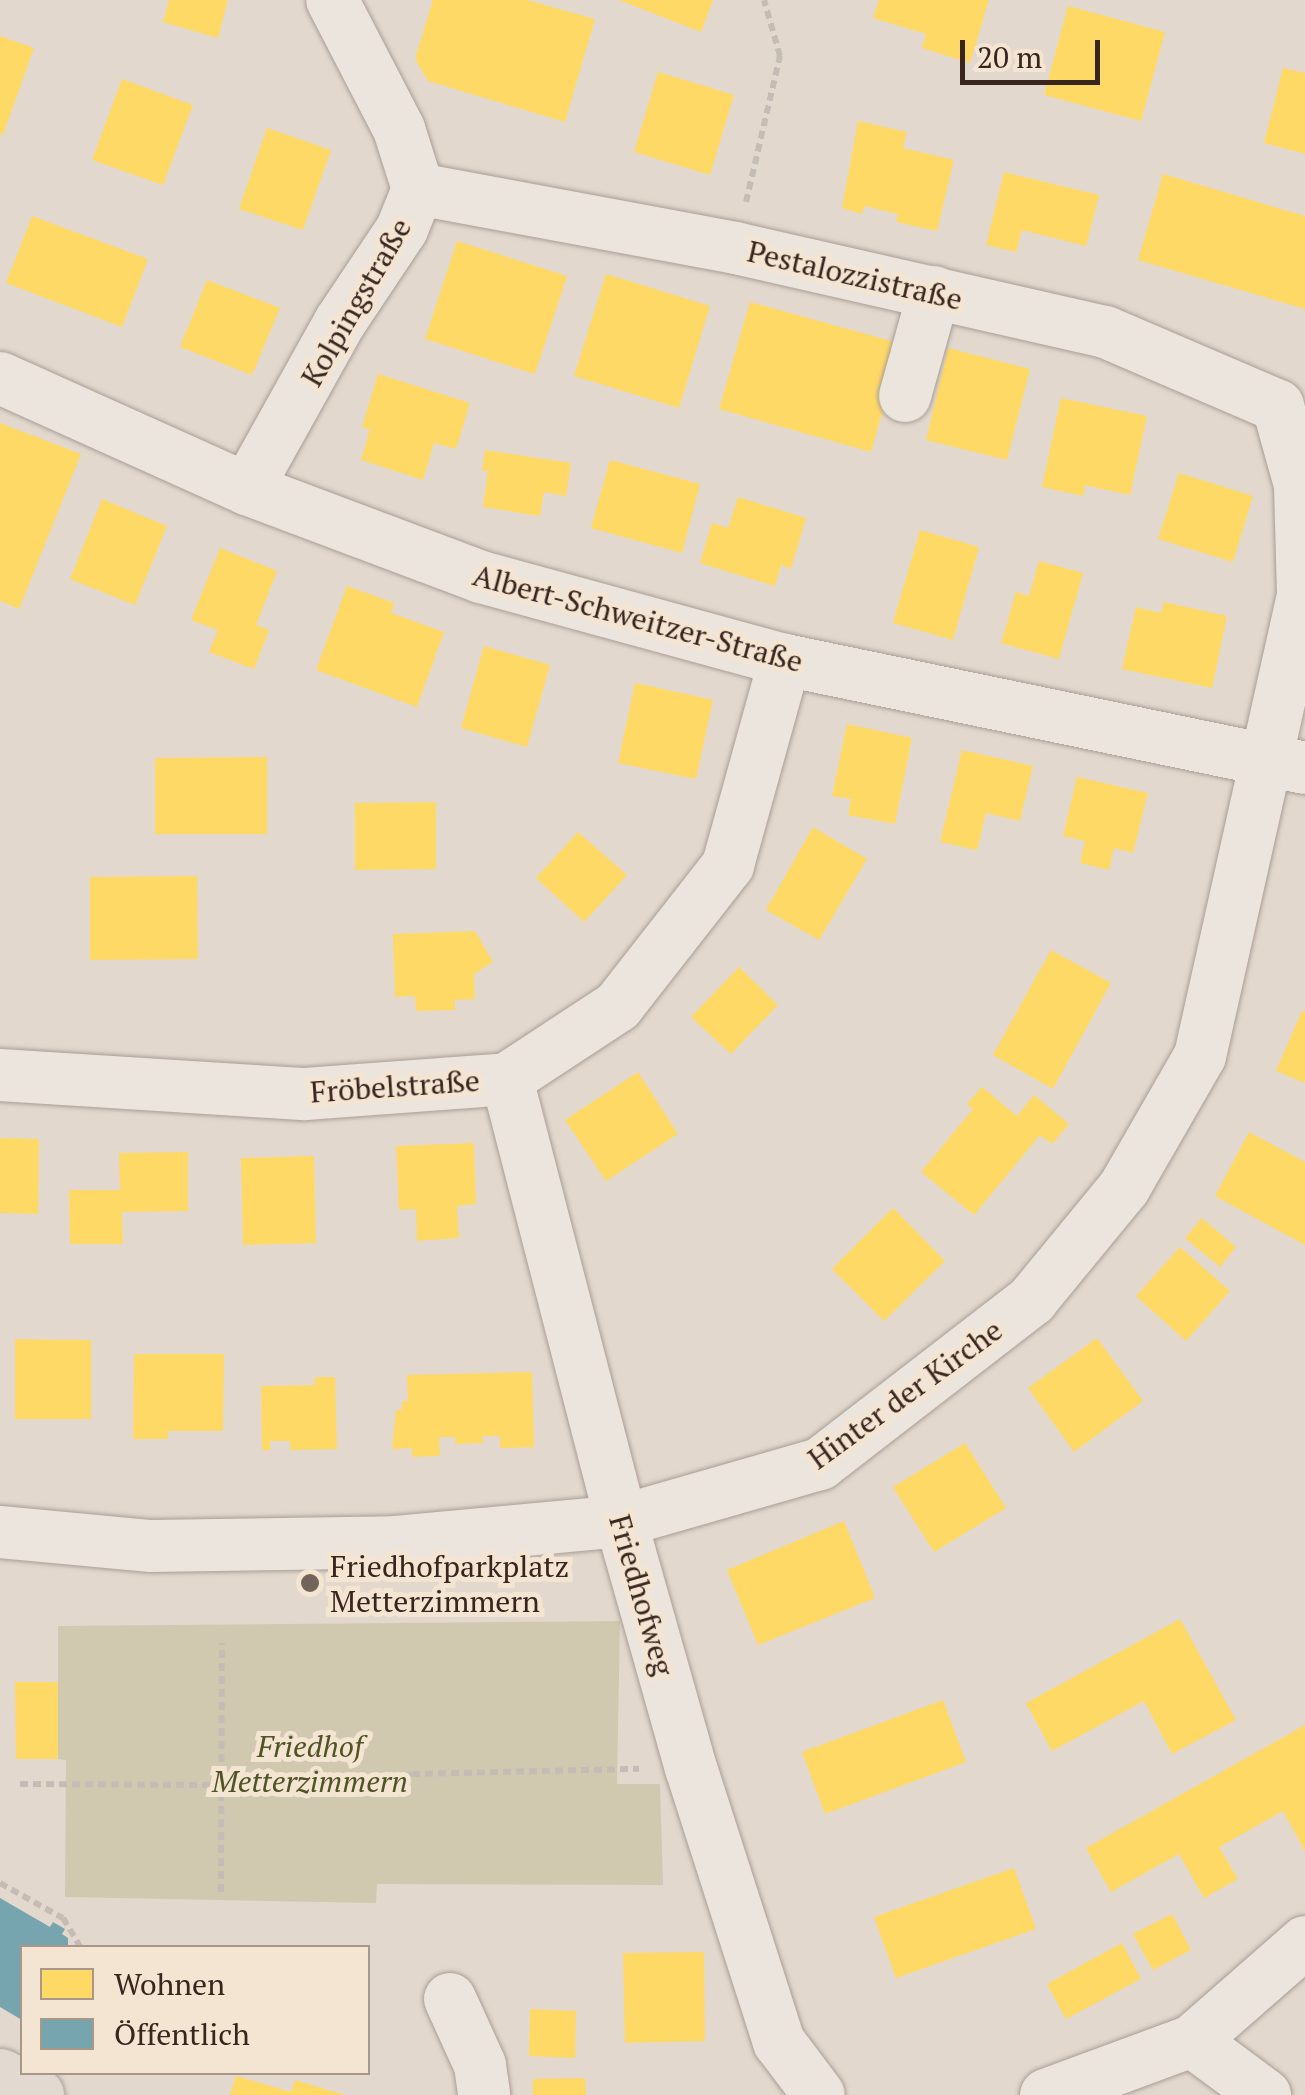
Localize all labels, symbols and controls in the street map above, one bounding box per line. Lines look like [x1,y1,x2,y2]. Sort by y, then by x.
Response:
scale bar [965,20,1105,82]
text: 20 m [977,37,1042,77]
street label: Kolpingstraße [293,212,419,392]
street label: Pestalozzistraße [744,233,966,317]
street label: Albert-Schweitzer-Straße [469,557,807,679]
street label: Fröbelstraße [309,1062,481,1110]
street label: Hinter der Kirche [801,1312,1009,1476]
street label: Friedhofweg [602,1511,682,1679]
place label: Friedhofparkplatz Metterzimmern [330,1548,569,1618]
marker: Friedhofparkplatz Metterzimmern [299,1572,321,1594]
park label: Friedhof Metterzimmern [212,1728,408,1798]
legend [20,1945,370,2075]
text: Wohnen [114,1964,225,2004]
text: Öffentlich [114,2014,250,2054]

